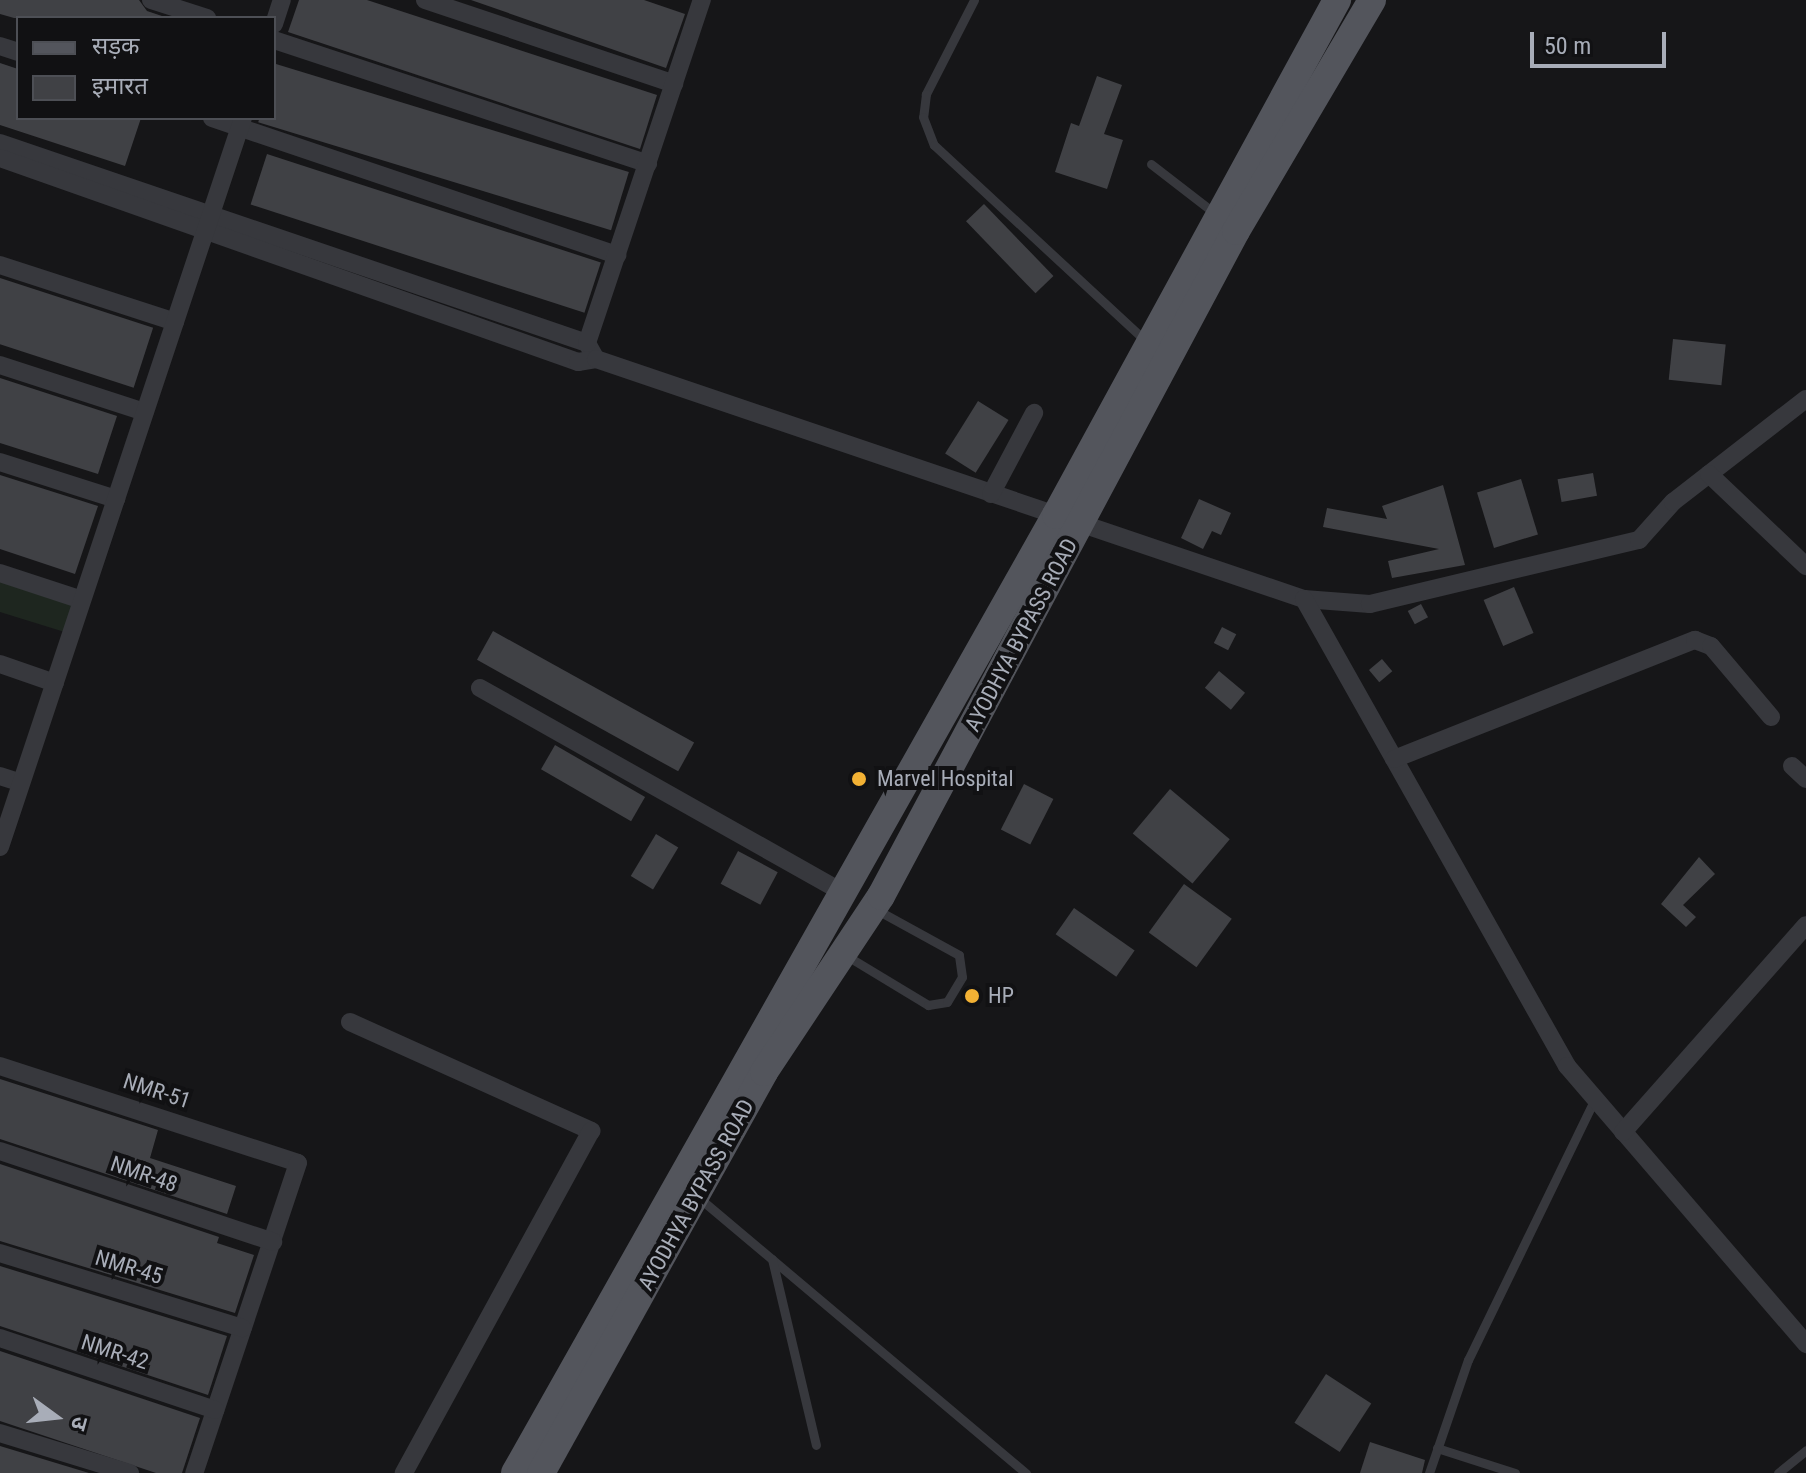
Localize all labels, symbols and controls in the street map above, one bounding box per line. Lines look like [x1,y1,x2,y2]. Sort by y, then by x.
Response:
legend [16,16,276,120]
scale bar [1534,16,1670,66]
text: सड़क [92,32,140,60]
text: 50 m [1544,32,1591,60]
text: इमारत [92,72,148,100]
street label: AYODHYA BYPASS ROAD [959,534,1083,736]
place label: Marvel Hospital [877,766,1013,792]
marker: Marvel Hospital [848,768,870,790]
place label: HP [988,983,1014,1009]
marker: HP [963,987,981,1005]
street label: NMR-51 [120,1068,194,1114]
street label: AYODHYA BYPASS ROAD [632,1095,760,1295]
street label: NMR-48 [107,1150,181,1198]
street label: NMR-45 [92,1244,166,1290]
street label: NMR-42 [78,1329,152,1375]
north arrow [16,1377,96,1457]
text: उ [66,1414,93,1433]

